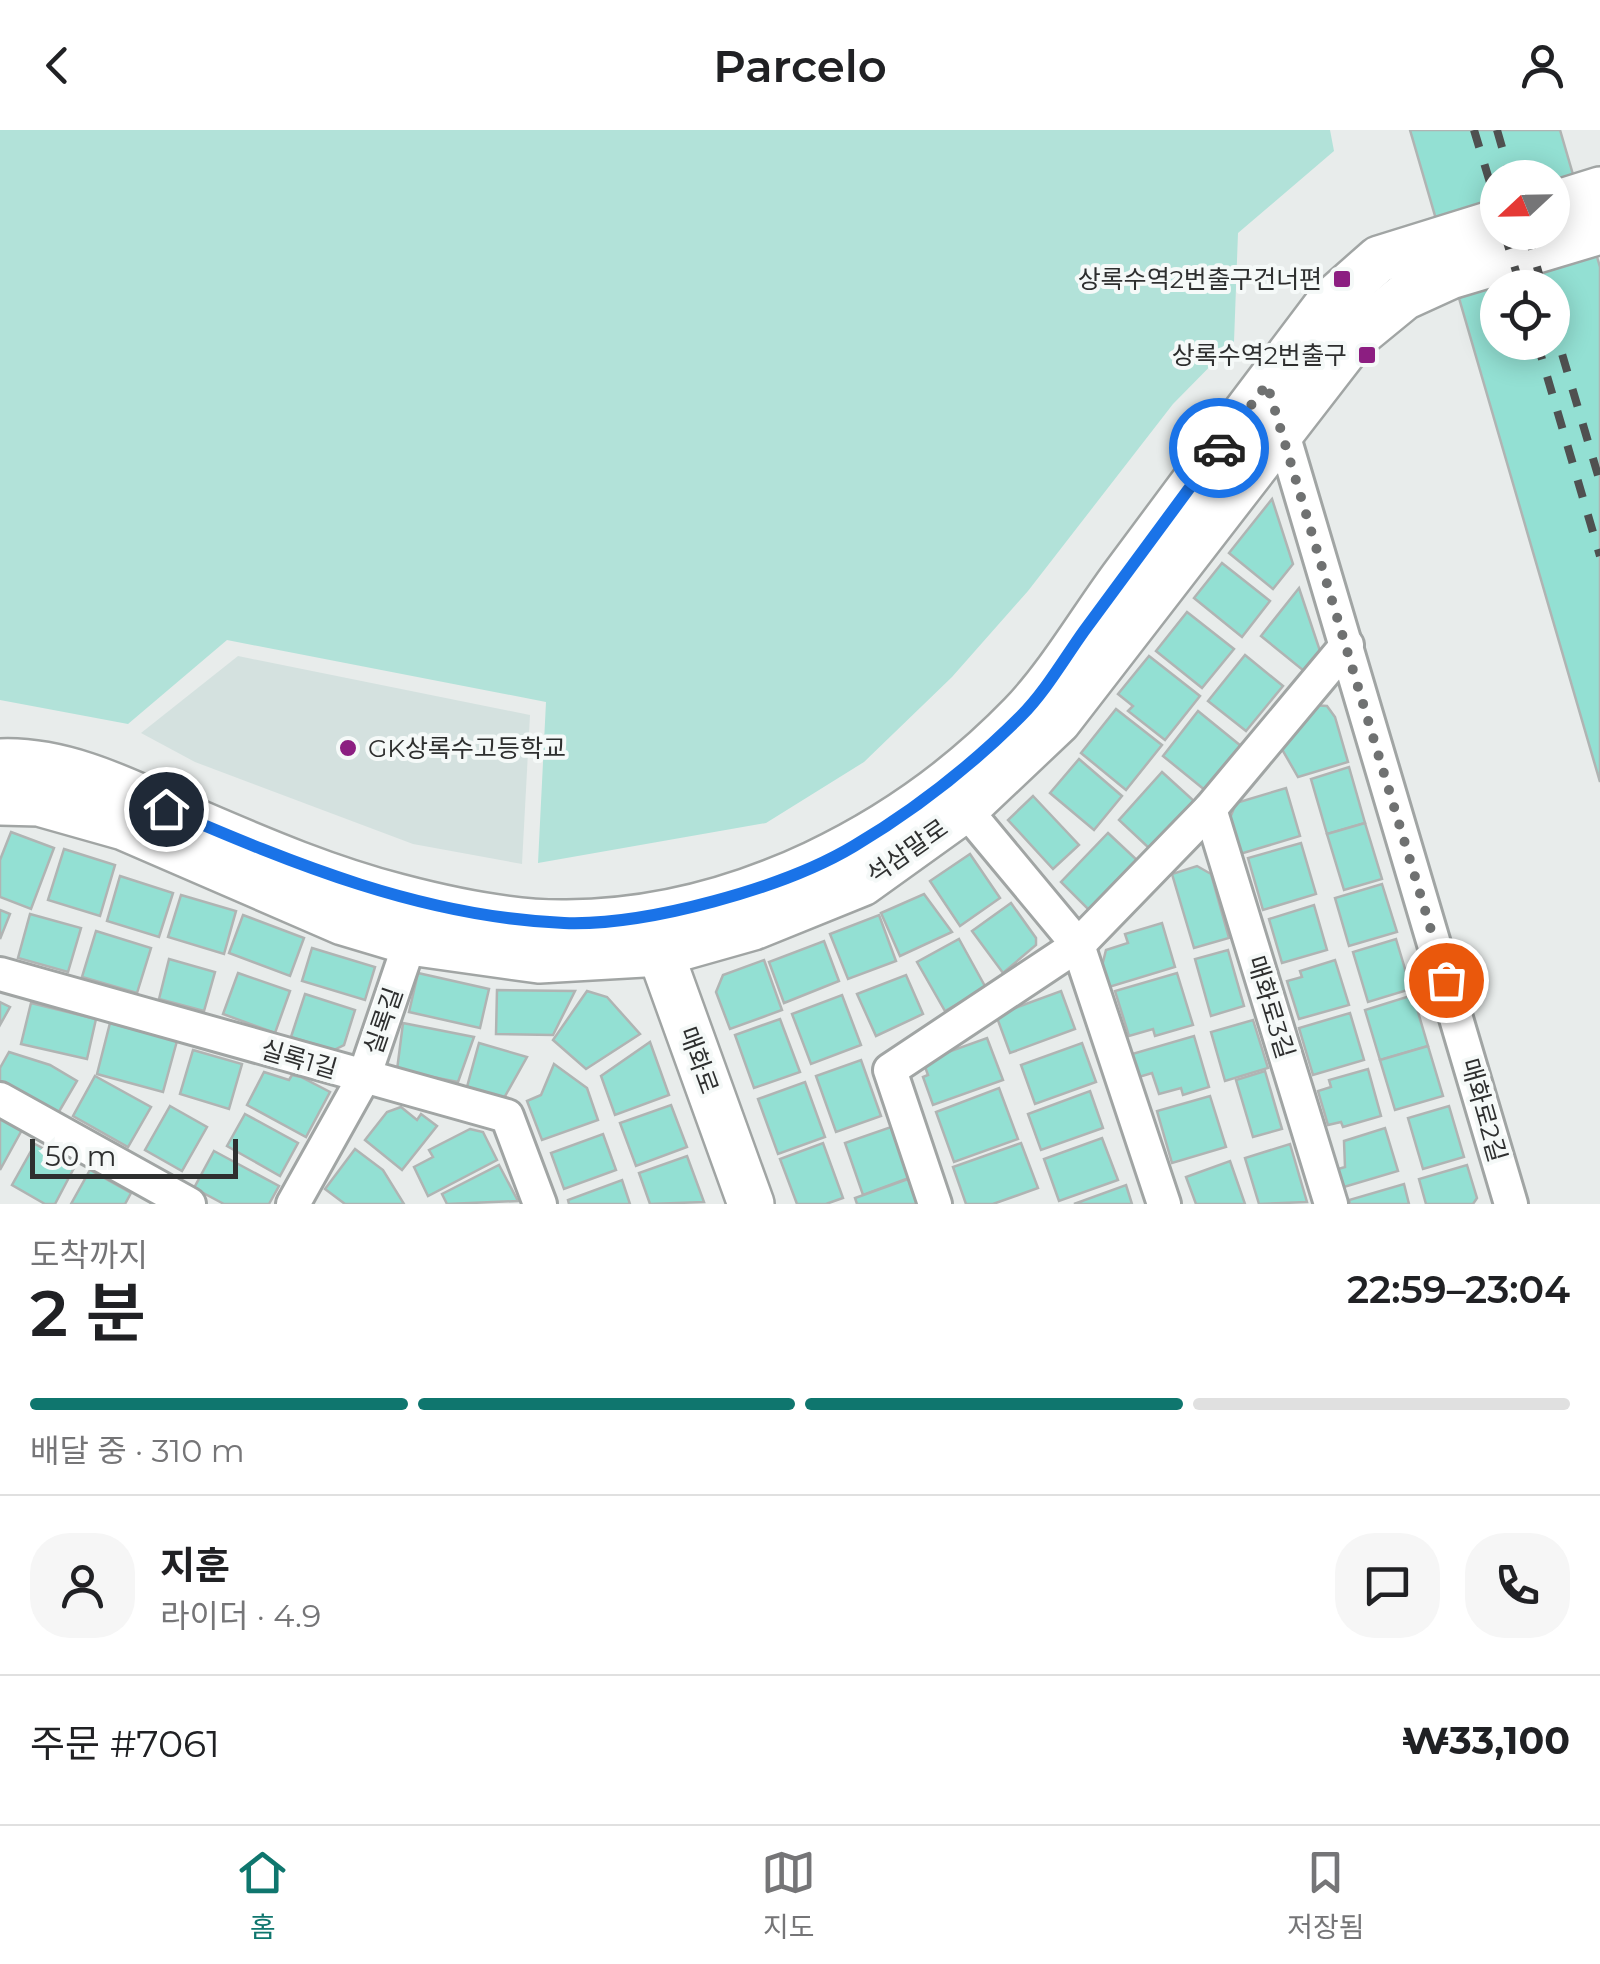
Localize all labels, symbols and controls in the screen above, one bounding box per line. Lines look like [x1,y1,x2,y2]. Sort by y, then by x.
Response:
icon: back [30,38,85,93]
text: Parcelo [713,38,887,93]
icon: person [1515,38,1570,93]
north arrow [1480,160,1570,250]
map controls [1480,160,1570,360]
place label: 상록수역2번출구건너편 [1078,264,1322,294]
marker: 상록수역2번출구건너편 [1331,268,1353,290]
button: locate [1480,270,1570,360]
place label: 상록수역2번출구 [1172,340,1347,370]
marker: 상록수역2번출구 [1356,344,1378,366]
courier [1169,398,1269,498]
icon: car [1192,421,1247,476]
place label: GK상록수고등학교 [368,733,566,763]
marker: GK상록수고등학교 [337,737,359,759]
pin [124,767,209,852]
icon: home [139,782,194,837]
street label: 석삼말로 [861,812,953,890]
pin [1404,938,1489,1023]
street label: 매화로3길 [1241,952,1301,1062]
icon: bag [1419,953,1474,1008]
street label: 실록길 [358,983,408,1059]
street label: 매화로 [673,1022,725,1098]
street label: 실록1길 [257,1034,341,1084]
street label: 매화로2길 [1455,1055,1513,1165]
scale bar [30,1134,238,1178]
text: 50 m [45,1139,116,1173]
text: 도착까지 [30,1235,148,1274]
text: 22:59–23:04 [1347,1266,1570,1313]
text: 2 분 [30,1273,146,1352]
text: 배달 중 · 310 m [30,1431,245,1470]
button: person [30,1533,135,1638]
button: chat [1335,1533,1440,1638]
button: phone [1465,1533,1570,1638]
text: 지훈 [160,1542,230,1589]
text: 라이더 · 4.9 [160,1596,321,1635]
text: ₩33,100 [1402,1717,1570,1764]
text: 주문 #7061 [30,1720,220,1767]
tab: 홈 [235,1845,290,1945]
tab: 지도 [761,1845,816,1945]
tab: 저장됨 [1287,1845,1365,1945]

